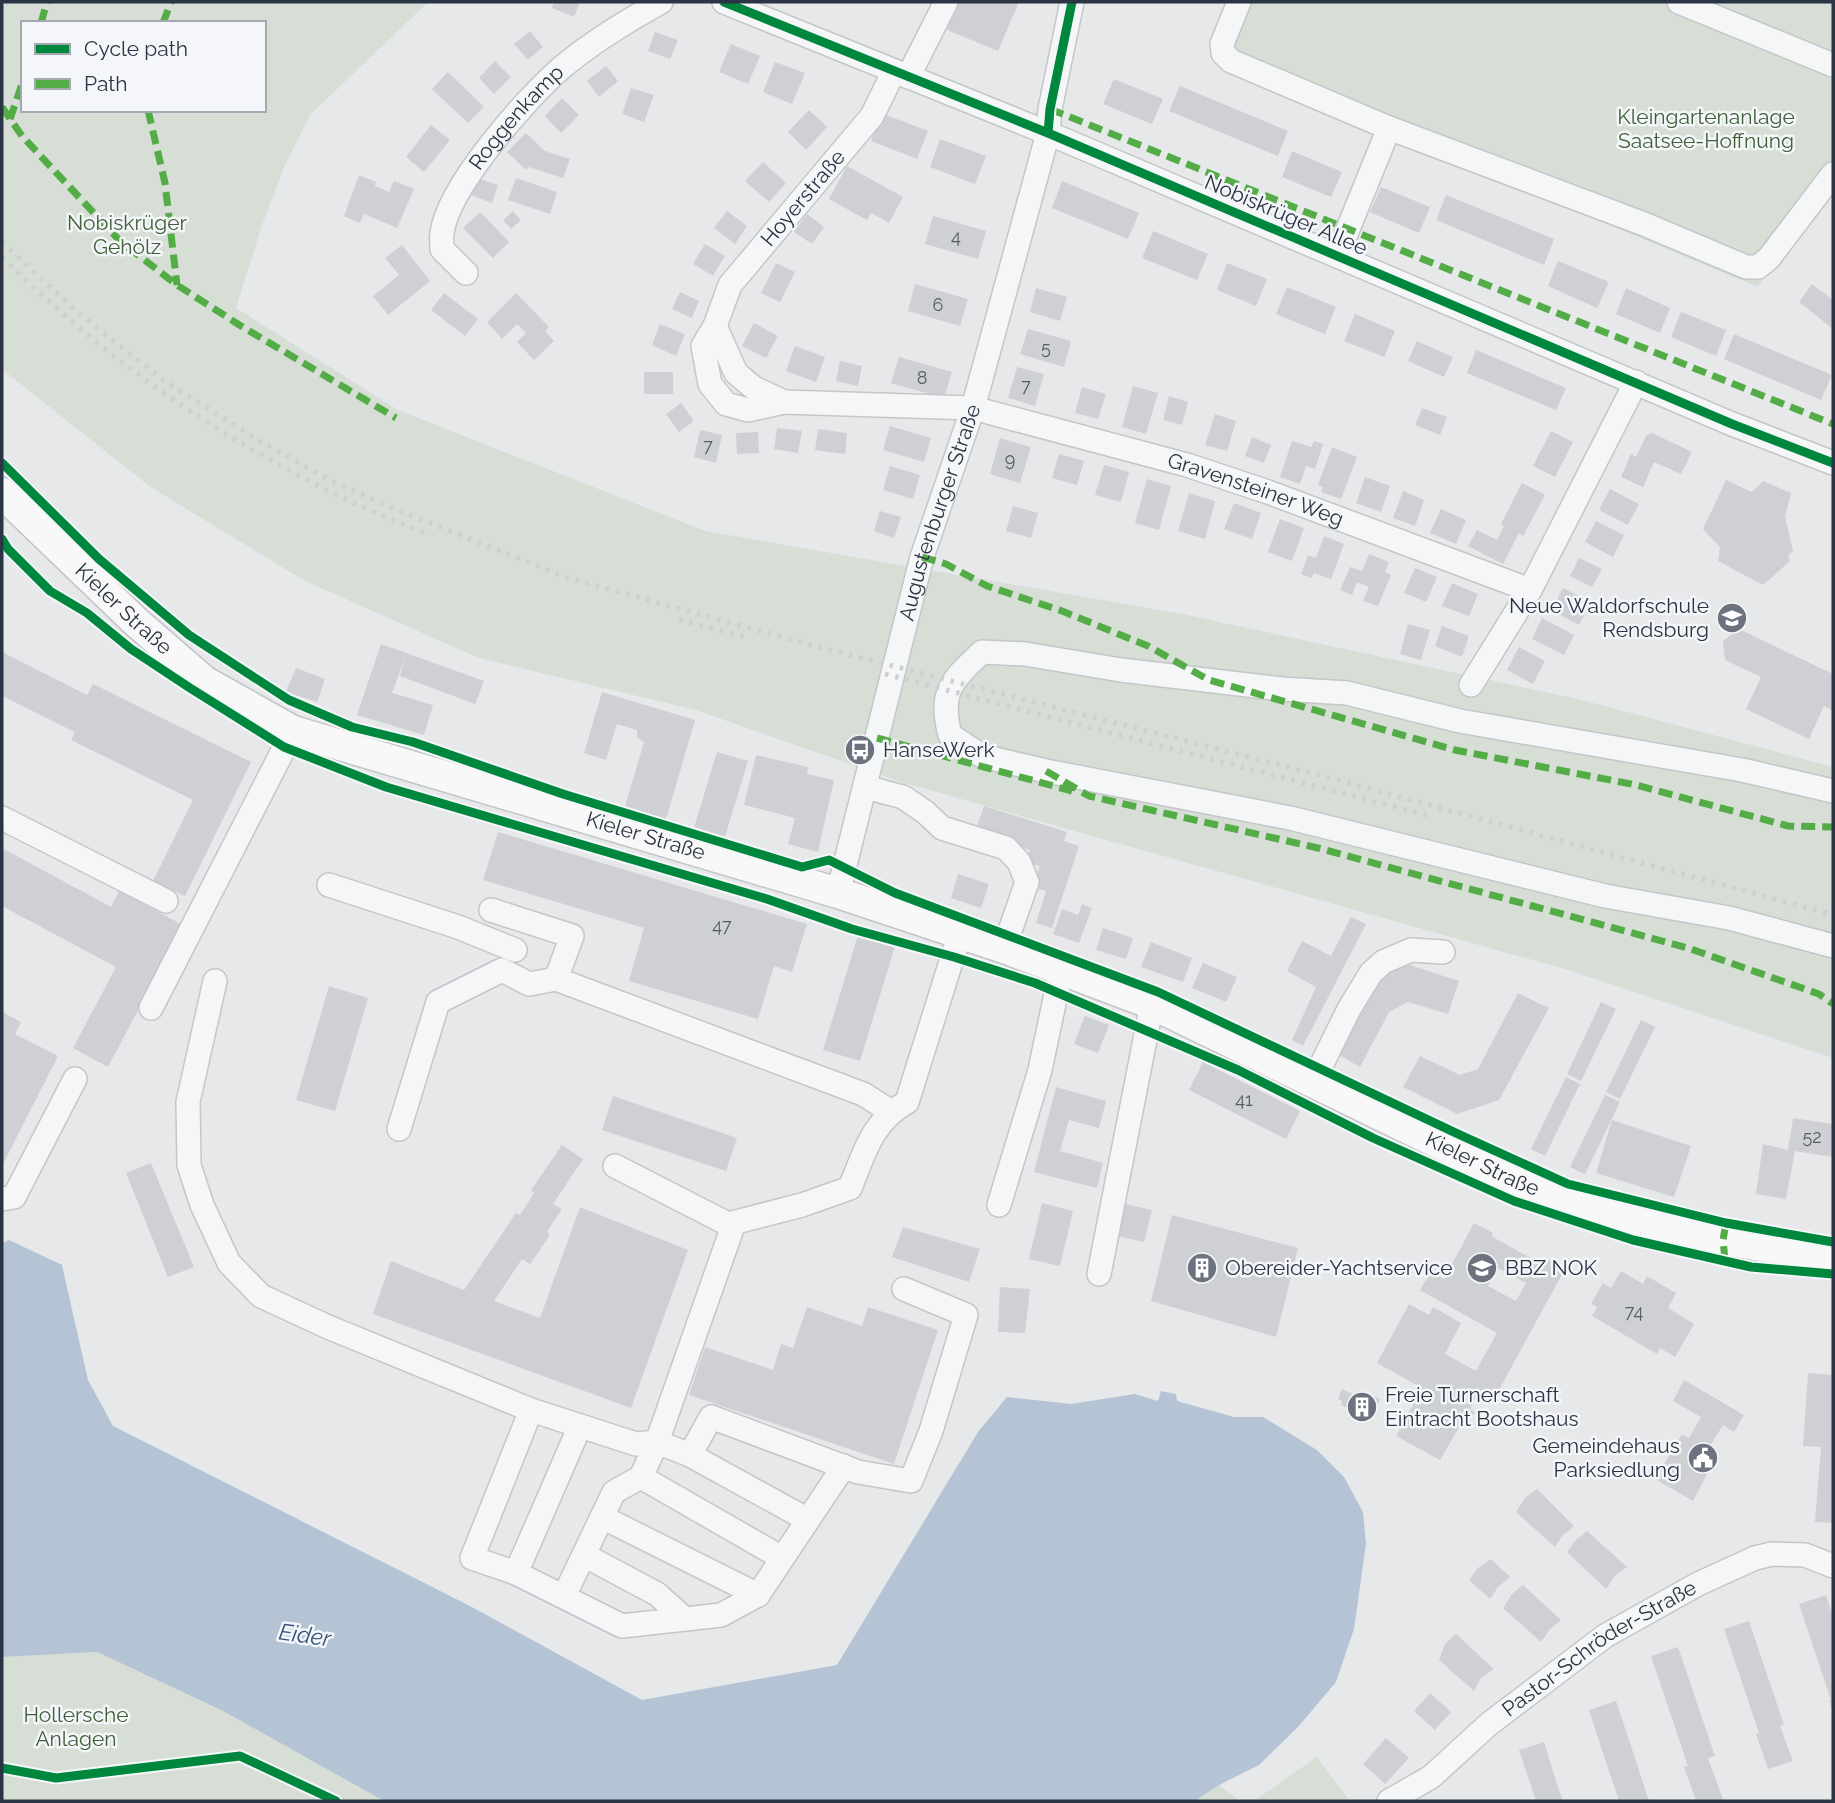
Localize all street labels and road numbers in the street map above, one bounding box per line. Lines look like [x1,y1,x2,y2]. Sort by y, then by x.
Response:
street label: Roggenkamp [463,59,568,175]
street label: Hoyerstraße [755,144,850,251]
street label: Nobiskrüger Allee [1201,169,1371,260]
street label: Augustenburger Straße [894,401,985,623]
street label: Gravensteiner Weg [1165,447,1347,531]
street label: Kieler Straße [70,557,177,660]
street label: Kieler Straße [583,806,708,865]
street label: Kieler Straße [1422,1126,1543,1201]
street label: Pastor-Schröder-Straße [1497,1574,1701,1722]

